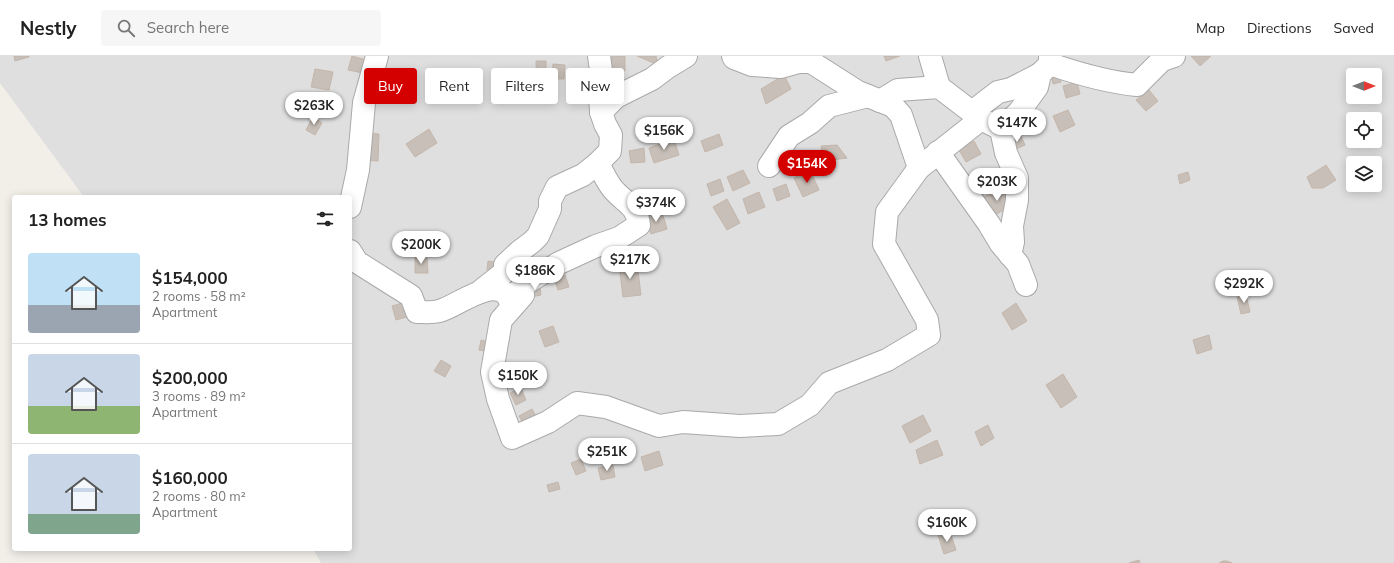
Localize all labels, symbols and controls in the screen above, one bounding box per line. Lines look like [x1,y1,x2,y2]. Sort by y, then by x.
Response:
search box [101,10,381,46]
text: Nestly [20,16,77,40]
icon: search [115,17,137,39]
text: Search here [147,18,229,37]
text: Map [1196,19,1225,37]
text: Directions [1247,19,1312,37]
text: Saved [1334,19,1374,37]
chip: Buy [364,68,417,104]
chip: Rent [425,68,483,104]
chip: Filters [491,68,558,104]
chip: New [566,68,624,104]
north arrow [1346,68,1382,104]
map controls [1346,68,1382,192]
pin: $263K [286,92,342,126]
text: $263K [294,97,334,113]
pin: $147K [989,109,1045,143]
button: locate [1346,112,1382,148]
text: $147K [997,114,1037,130]
pin: $156K [636,117,692,151]
text: $156K [644,122,684,138]
pin: $154K [779,150,835,184]
text: $154K [787,155,827,171]
button: layers [1346,156,1382,192]
pin: $203K [969,168,1025,202]
text: $203K [977,173,1017,189]
pin: $374K [628,189,684,223]
text: $374K [636,194,676,210]
icon: filters [314,208,336,230]
text: 13 homes [28,209,107,230]
pin: $200K [393,231,449,265]
text: $200K [401,236,441,252]
pin: $217K [602,246,658,280]
text: $217K [610,251,650,267]
pin: $186K [507,257,563,291]
text: $186K [515,262,555,278]
text: $154,000 [152,267,228,288]
icon: home [60,269,108,317]
pin: $292K [1216,270,1272,304]
text: $292K [1224,275,1264,291]
text: 2 rooms · 58 m² [152,288,246,304]
text: Apartment [152,304,217,320]
pin: $150K [490,362,546,396]
text: $200,000 [152,367,228,388]
text: $150K [498,367,538,383]
icon: home [60,370,108,418]
text: 3 rooms · 89 m² [152,388,246,404]
text: Apartment [152,404,217,420]
pin: $251K [579,438,635,472]
text: $251K [587,443,627,459]
text: $160,000 [152,467,228,488]
icon: home [60,470,108,518]
text: 2 rooms · 80 m² [152,488,246,504]
text: Apartment [152,504,217,520]
pin: $160K [919,509,975,543]
text: $160K [927,514,967,530]

